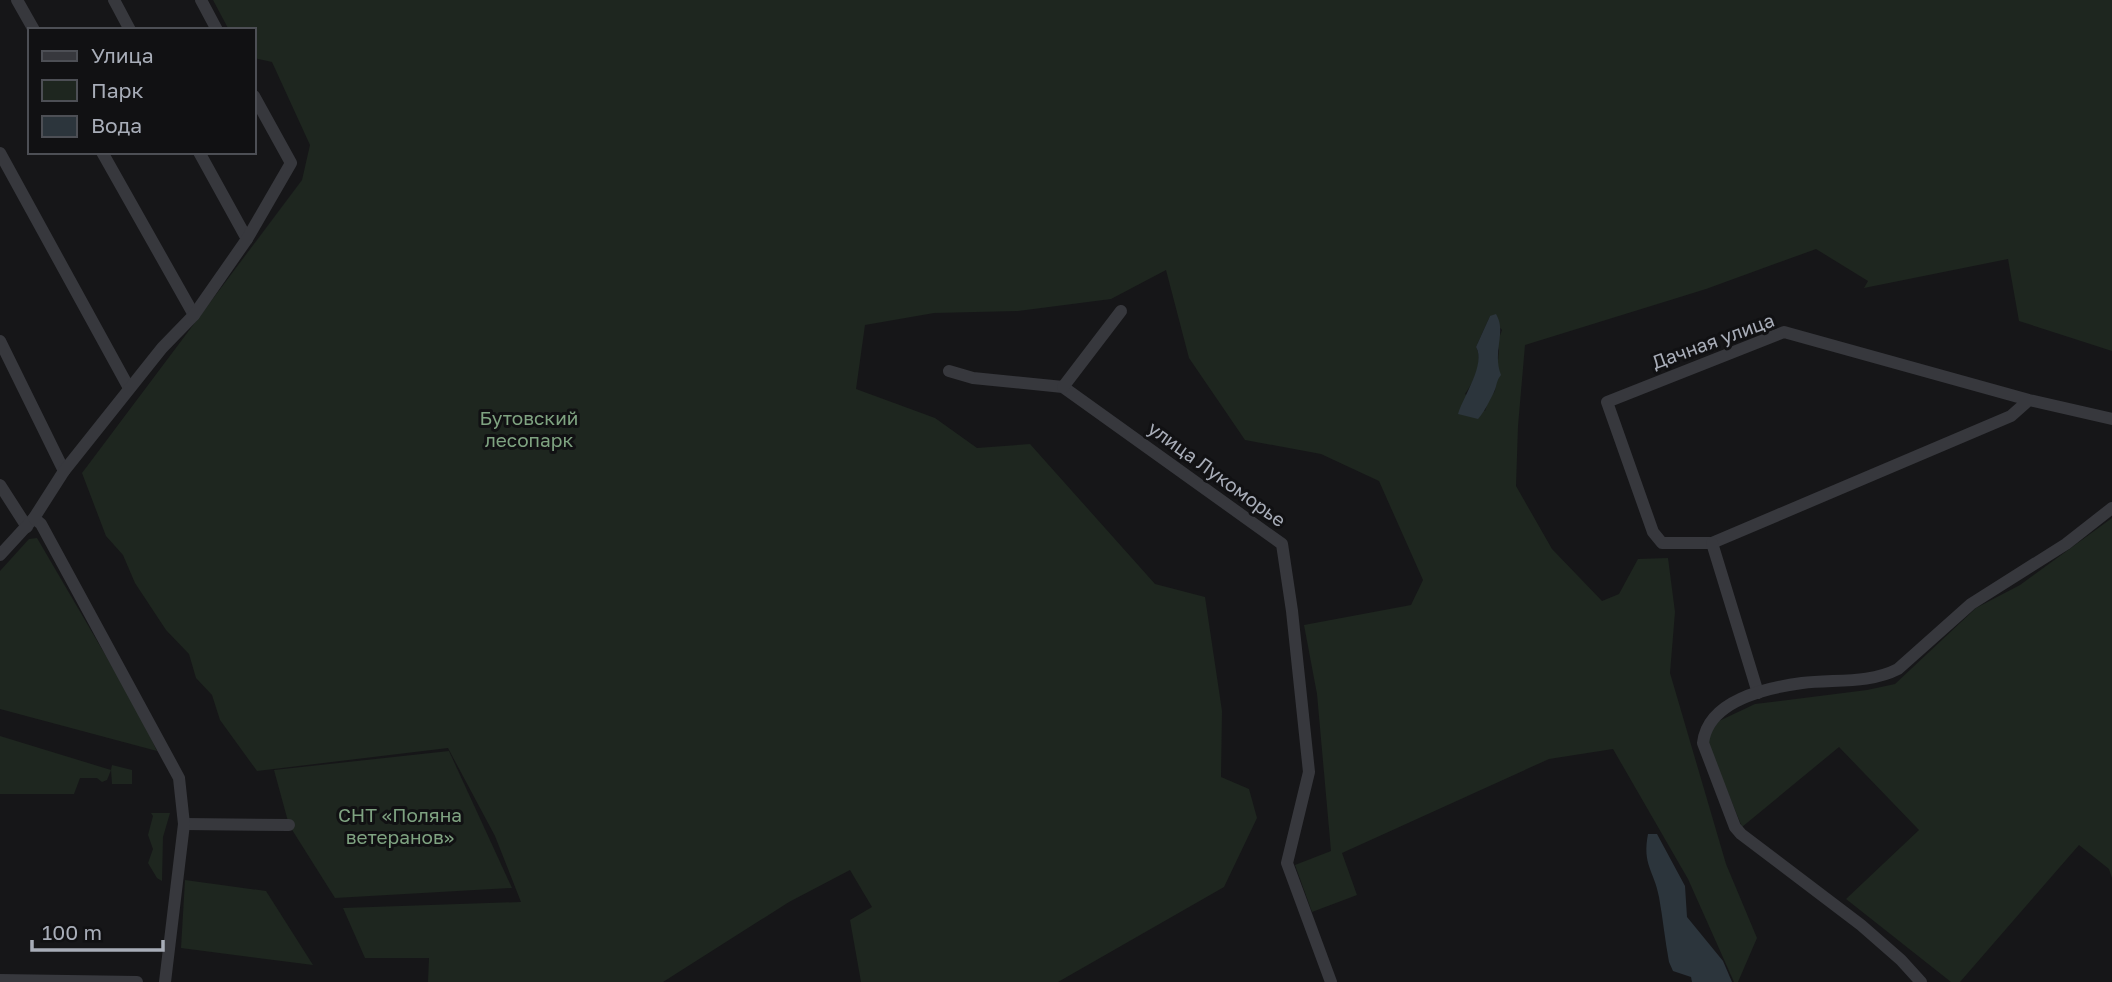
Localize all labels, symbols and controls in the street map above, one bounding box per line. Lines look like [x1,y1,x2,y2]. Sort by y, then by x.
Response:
legend [28,28,256,154]
text: Улица [91,42,154,68]
text: Парк [91,77,144,103]
text: Вода [91,112,142,138]
street label: Дачная улица [1648,308,1777,373]
park label: Бутовский лесопарк [480,406,578,451]
street label: улица Лукоморье [1144,416,1291,531]
park label: СНТ «Поляна ветеранов» [338,803,462,848]
scale bar [32,908,163,952]
text: 100 m [42,919,102,945]

